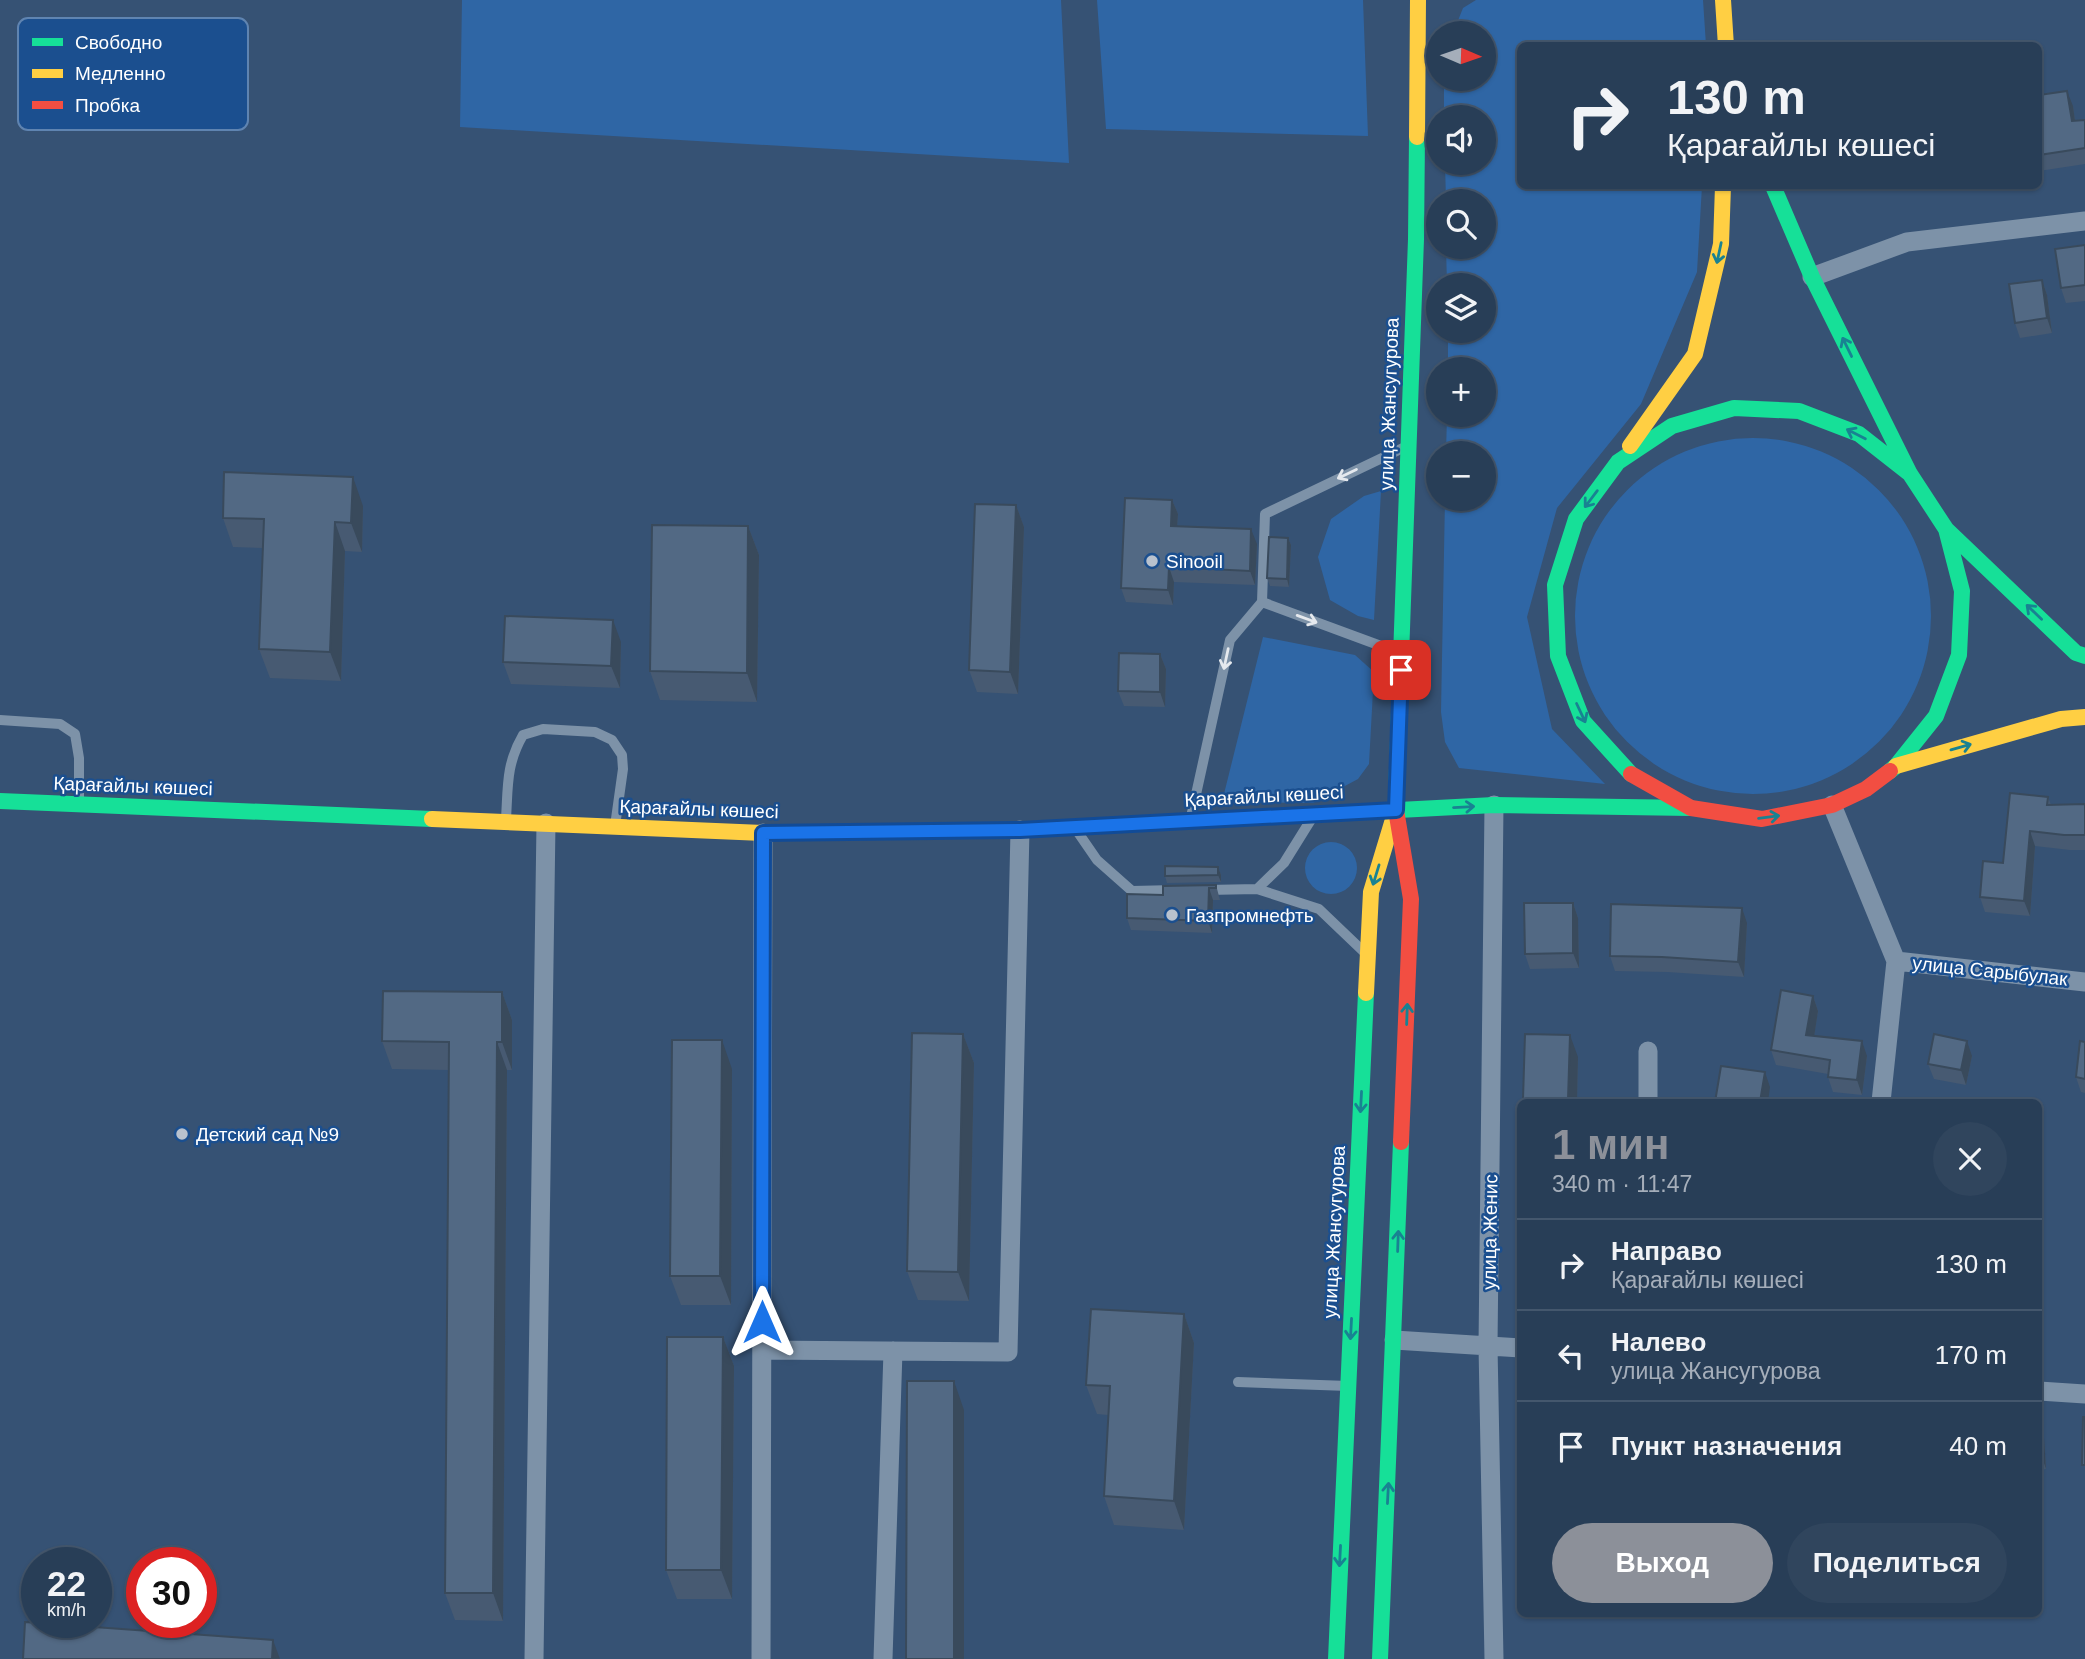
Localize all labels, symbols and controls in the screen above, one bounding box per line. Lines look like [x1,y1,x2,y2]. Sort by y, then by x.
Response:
legend [18,18,248,130]
north arrow [1426,21,1496,91]
map controls [1426,21,1496,511]
text: Свободно [75,32,162,53]
text: Медленно [75,63,165,84]
icon: right [1552,70,1643,161]
text: 130 m [1667,70,1806,124]
text: Пробка [75,95,140,116]
button: sound [1426,105,1496,175]
text: Қарағайлы көшесі [1667,127,1935,163]
button: search [1426,189,1496,259]
one-way arrow [1711,241,1725,264]
button: layers [1426,273,1496,343]
street label: улица Жансугурова [1375,317,1403,491]
one-way arrow [1840,337,1854,358]
button: + [1426,357,1496,427]
one-way arrow [1846,426,1866,440]
button: − [1426,441,1496,511]
one-way arrow [1337,468,1358,482]
one-way arrow [1584,489,1598,508]
place label: Sinooil [1166,551,1223,572]
marker: Sinooil [1144,553,1160,569]
one-way arrow [2025,604,2042,621]
one-way arrow [1295,614,1317,626]
pin [1371,640,1431,700]
one-way arrow [1219,647,1232,670]
icon: arrive [1382,651,1420,689]
one-way arrow [1575,702,1588,723]
one-way arrow [1950,740,1972,753]
street label: Қарағайлы көшесі [53,773,213,799]
street label: Қарағайлы көшесі [1184,781,1344,811]
street label: Қарағайлы көшесі [619,796,779,822]
one-way arrow [1453,800,1476,813]
one-way arrow [1757,810,1780,823]
one-way arrow [1369,864,1382,886]
place label: Газпромнефть [1186,905,1314,926]
marker: Газпромнефть [1164,907,1180,923]
street label: улица Сарыбулак [1911,952,2069,990]
one-way arrow [1400,1003,1414,1026]
one-way arrow [1355,1090,1368,1113]
text: 1 мин [1552,1121,1669,1168]
button: close [1933,1122,2007,1196]
place label: Детский сад №9 [196,1124,339,1145]
marker: Детский сад №9 [174,1126,190,1142]
street label: улица Жансугурова [1319,1145,1349,1319]
text: 340 m · 11:47 [1552,1171,1692,1197]
street label: улица Женис [1478,1174,1502,1290]
one-way arrow [1392,1230,1405,1253]
text: Направо [1611,1236,1722,1266]
icon: right [1552,1246,1590,1284]
text: 130 m [1935,1249,2007,1279]
text: Қарағайлы көшесі [1611,1267,1804,1293]
position arrow [725,1285,799,1359]
one-way arrow [1344,1317,1357,1340]
text: Налево [1611,1327,1706,1357]
icon: left [1552,1337,1590,1375]
text: 170 m [1935,1340,2007,1370]
text: улица Жансугурова [1611,1358,1821,1384]
icon: arrive [1552,1428,1590,1466]
text: Пункт назначения [1611,1431,1842,1461]
text: 40 m [1949,1431,2007,1461]
one-way arrow [1381,1482,1394,1505]
button: Выход [1552,1523,1773,1603]
button: Поделиться [1787,1523,2007,1603]
one-way arrow [1334,1545,1347,1568]
speed limit sign: 30 [126,1547,217,1638]
text: 22 [47,1564,86,1603]
text: km/h [47,1600,86,1620]

